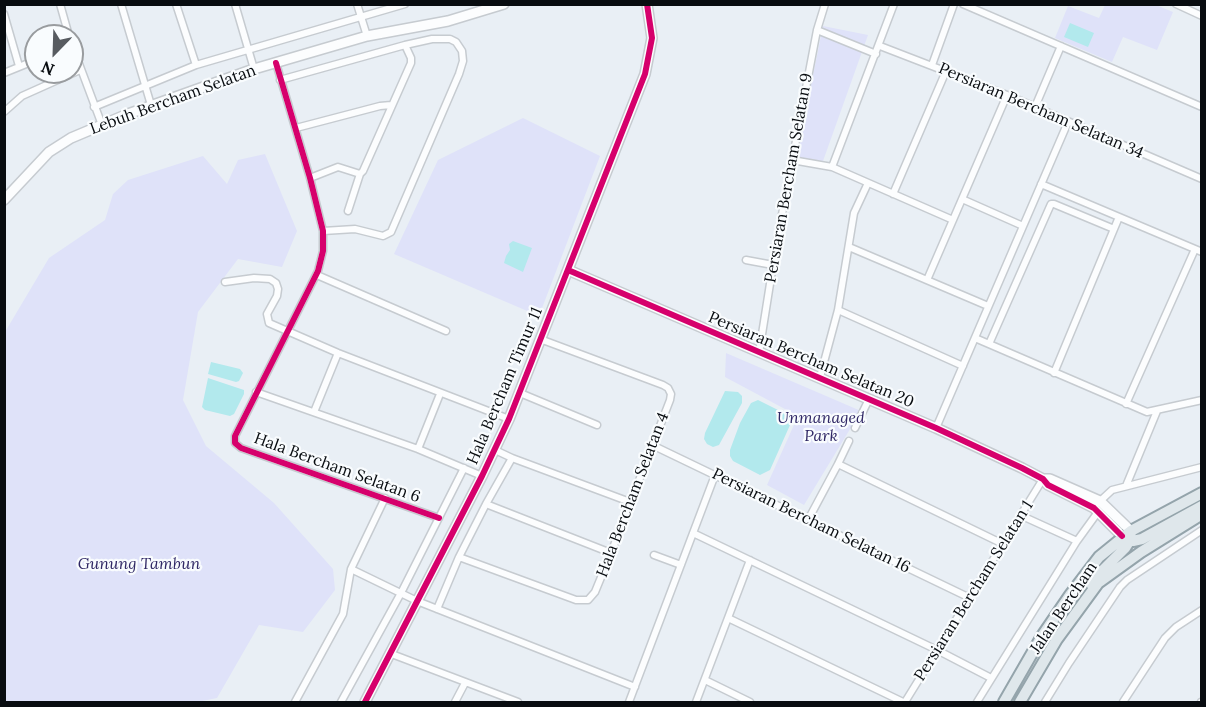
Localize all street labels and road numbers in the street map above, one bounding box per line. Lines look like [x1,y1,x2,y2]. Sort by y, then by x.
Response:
street label: Persiaran Bercham Selatan 34 [936,59,1146,163]
street label: Lebuh Bercham Selatan [87,61,259,139]
street label: Persiaran Bercham Selatan 9 [761,72,817,284]
street label: Hala Bercham Timur 11 [463,304,547,468]
street label: Persiaran Bercham Selatan 20 [705,308,917,412]
street label: Hala Bercham Selatan 4 [593,410,673,580]
street label: Hala Bercham Selatan 6 [251,429,423,507]
street label: Persiaran Bercham Selatan 16 [709,465,913,577]
street label: Persiaran Bercham Selatan 1 [910,497,1038,685]
street label: Jalan Bercham [1026,558,1102,658]

